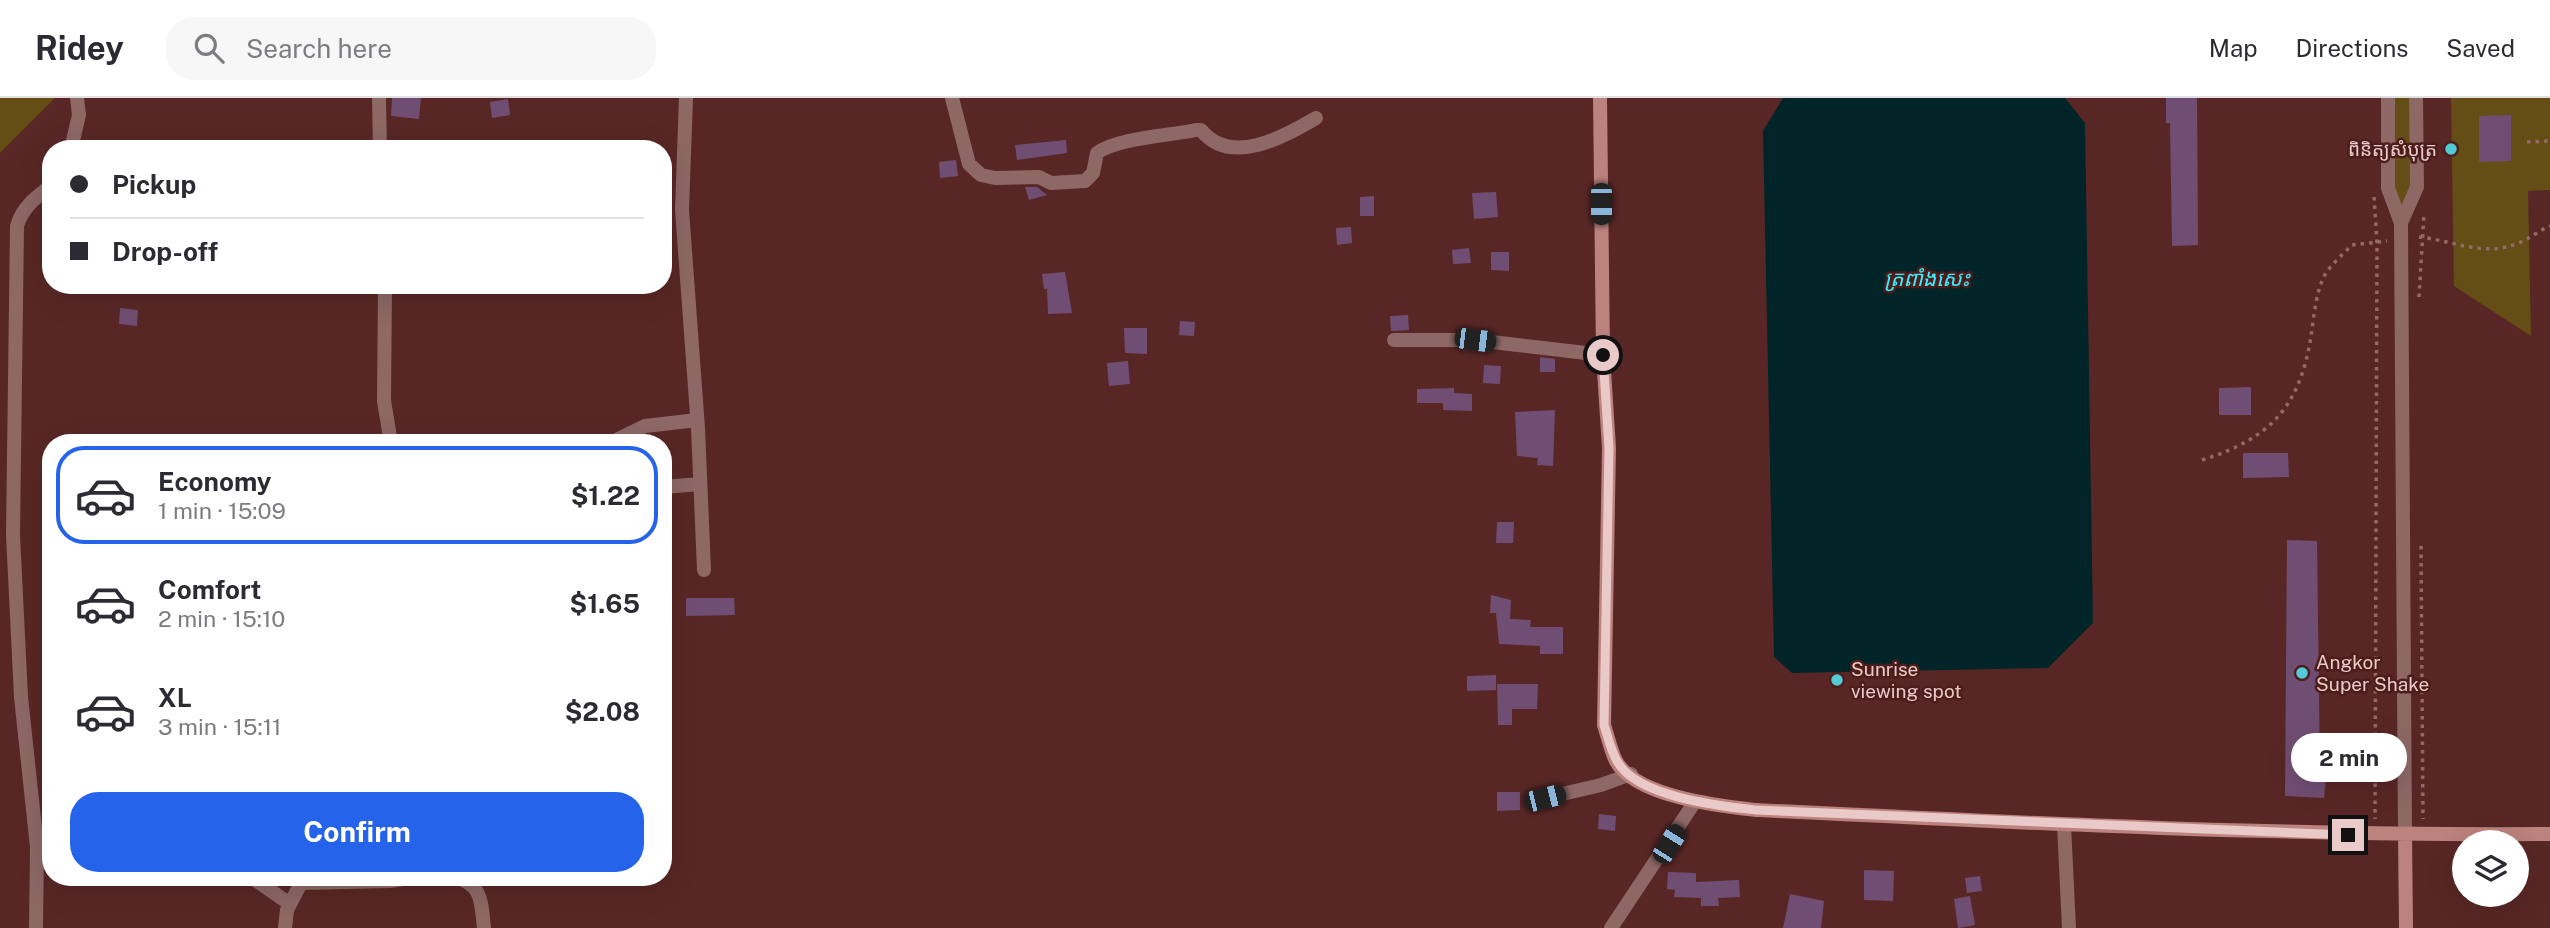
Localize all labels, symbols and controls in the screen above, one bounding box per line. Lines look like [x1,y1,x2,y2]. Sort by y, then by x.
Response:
search box [166,17,656,80]
text: Ridey [35,29,124,67]
icon: search [190,29,228,67]
text: Search here [246,33,392,64]
text: Map [2209,34,2258,62]
text: Directions [2296,34,2408,62]
text: Saved [2446,34,2515,62]
place label: ពិនិត្យសំបុត្រ [2348,138,2437,162]
marker: ពិនិត្យសំបុត្រ [2443,141,2459,157]
text: Pickup [112,169,196,200]
car [1591,183,1612,225]
text: Drop-off [112,236,218,267]
water label: ត្រពាំងសេះ [1884,266,1972,292]
car [1453,327,1498,353]
route start [1587,339,1619,371]
icon: car [74,464,137,527]
text: Economy [158,466,271,497]
text: $1.22 [571,480,640,511]
text: 1 min · 15:09 [158,497,286,524]
icon: car [74,572,137,635]
text: Comfort [158,574,261,605]
text: $1.65 [569,588,640,619]
text: 2 min · 15:10 [158,605,285,632]
place label: Angkor Super Shake [2316,651,2429,695]
place label: Sunrise viewing spot [1851,658,1962,702]
marker: Angkor Super Shake [2294,665,2310,681]
marker: Sunrise viewing spot [1829,672,1845,688]
icon: car [74,680,137,743]
text: XL [158,682,192,713]
text: $2.08 [565,696,640,727]
text: 3 min · 15:11 [158,713,281,740]
callout: 2 min [2290,734,2406,782]
text: 2 min [2319,744,2379,771]
car [1523,783,1568,813]
button: Confirm [70,792,644,872]
route end [2332,819,2364,851]
car [1649,821,1690,867]
map controls [2452,830,2529,907]
button: layers [2452,830,2529,907]

